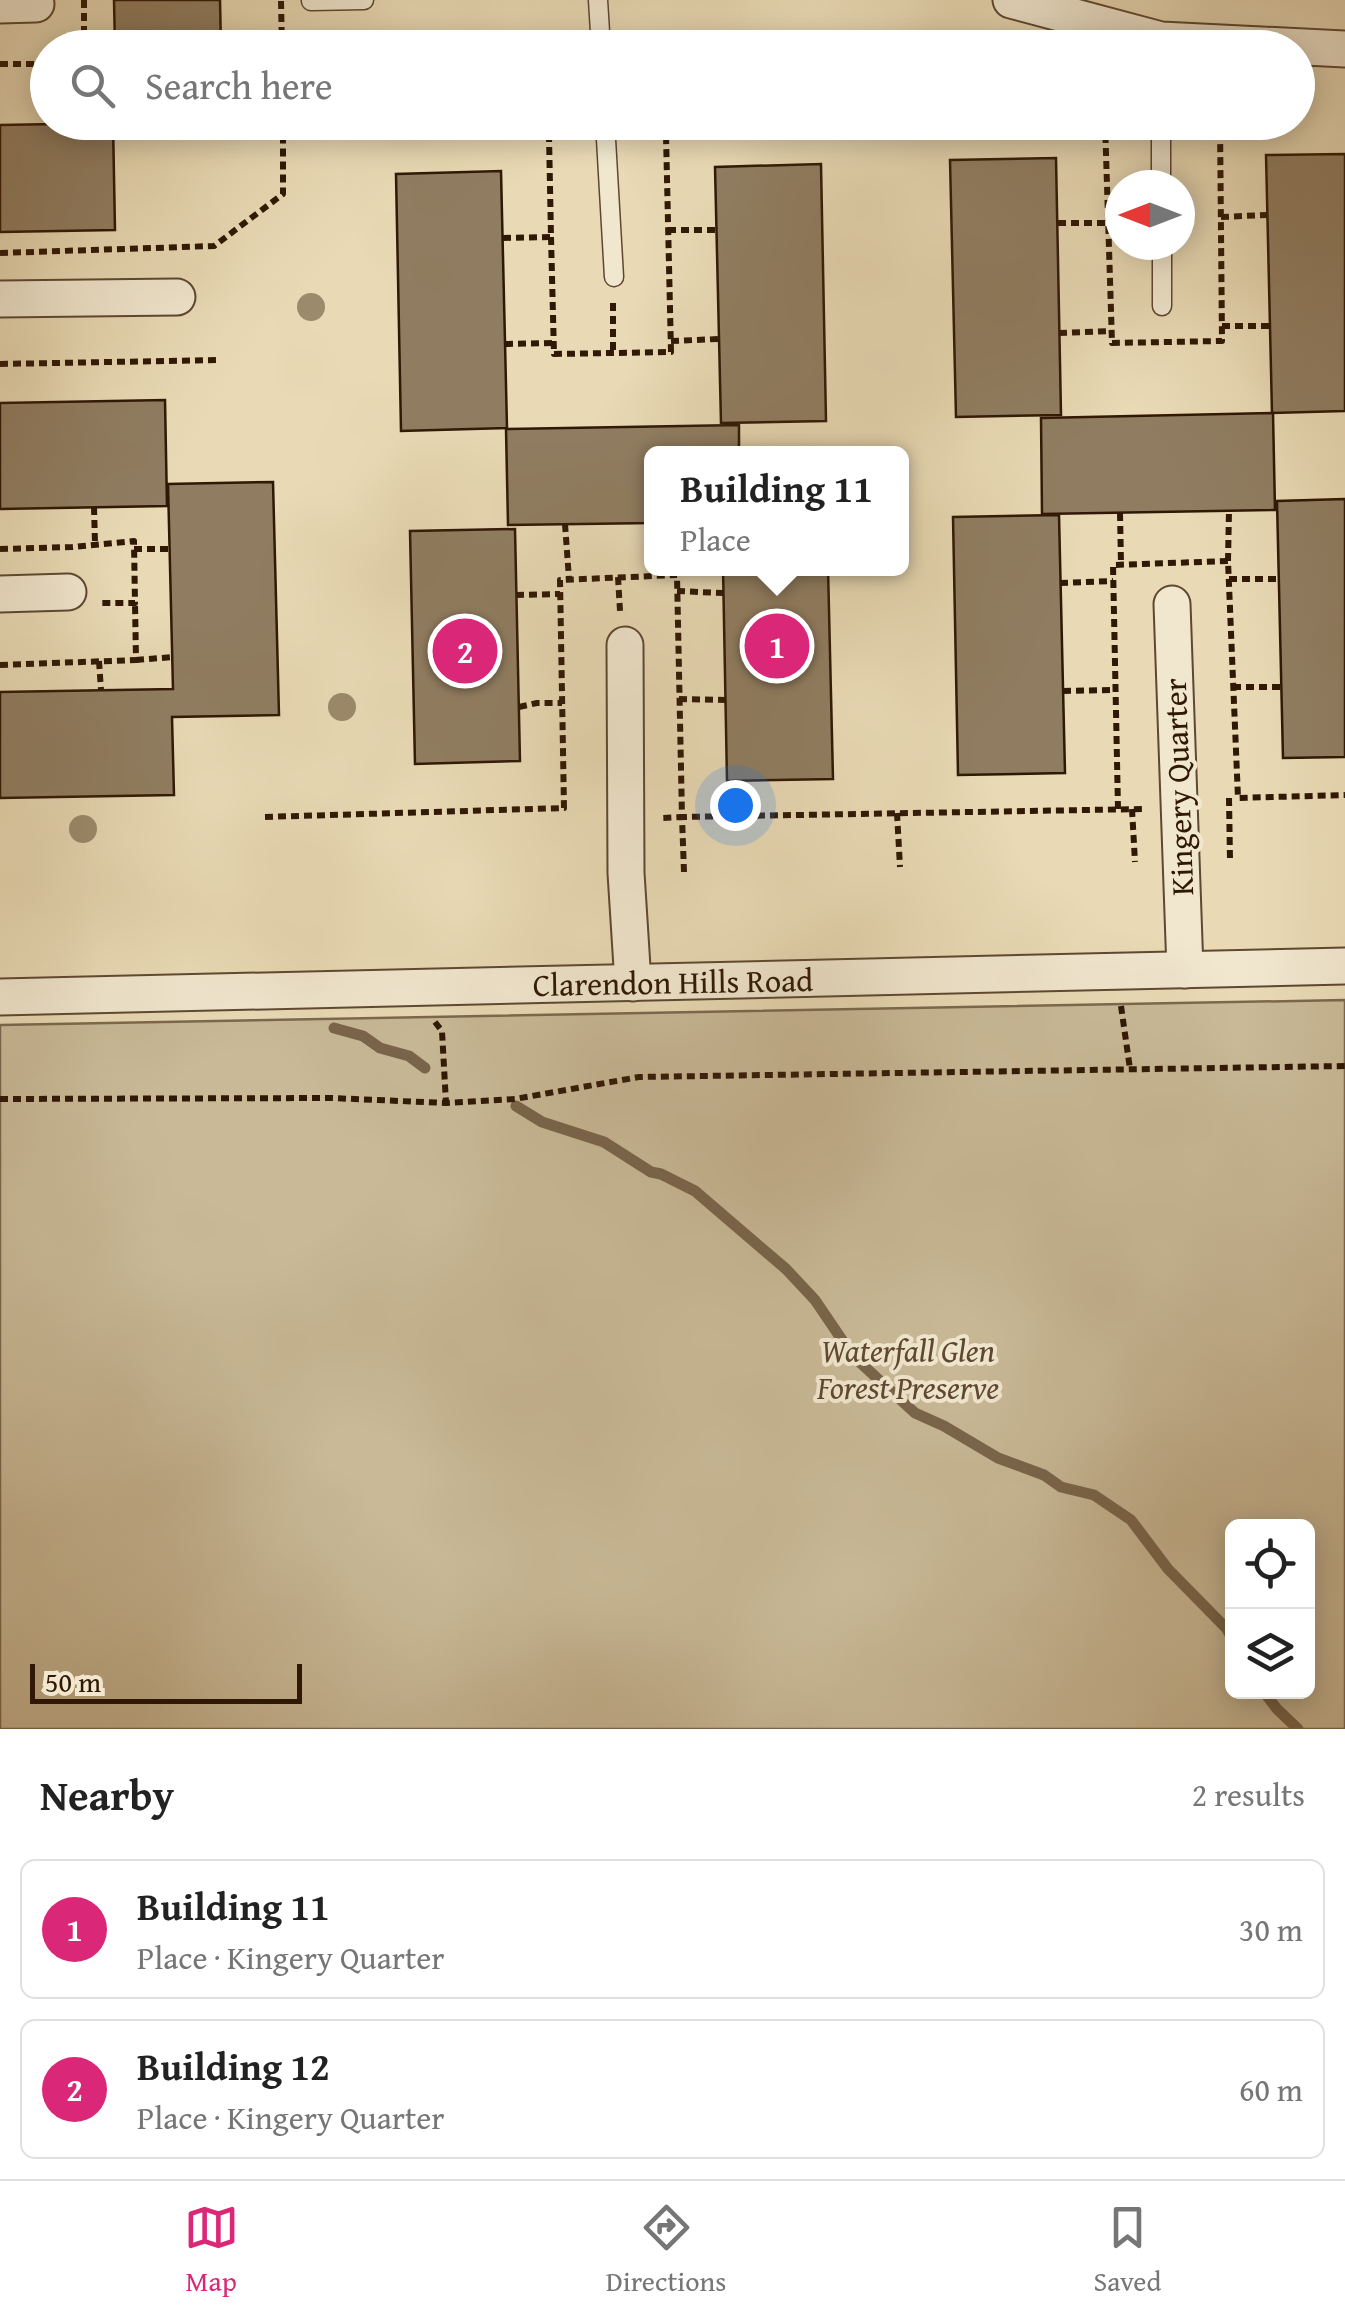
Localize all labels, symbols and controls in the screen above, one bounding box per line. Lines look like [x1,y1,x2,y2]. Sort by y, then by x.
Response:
search box [30,30,1315,140]
text: Search here [145,57,333,113]
icon: search [65,58,120,113]
north arrow [1105,170,1195,260]
popup [644,446,909,576]
text: Building 11 [680,460,873,516]
text: Place [680,516,751,563]
pin: 1 [744,608,810,684]
pin: 2 [432,614,498,688]
street label: Kingery Quarter [1151,677,1205,897]
your location [710,780,761,831]
street label: Clarendon Hills Road [532,956,814,1008]
park label: Waterfall Glen Forest Preserve [816,1327,999,1411]
map controls [1225,1519,1315,1699]
button: locate [1225,1519,1315,1609]
button: layers [1225,1609,1315,1699]
scale bar [30,1659,302,1704]
text: 50 m [45,1661,101,1702]
text: Nearby [40,1764,174,1825]
text: 2 results [1192,1771,1305,1818]
text: Building 11 [137,1878,330,1934]
text: 1 [66,1906,83,1953]
text: 30 m [1239,1906,1303,1953]
text: Place · Kingery Quarter [137,1934,444,1981]
text: Building 12 [137,2038,330,2094]
text: 2 [66,2066,83,2113]
text: 60 m [1239,2066,1303,2113]
text: Place · Kingery Quarter [137,2094,444,2141]
tab: Map [184,2200,239,2301]
tab: Directions [606,2200,726,2301]
tab: Saved [1094,2200,1161,2301]

